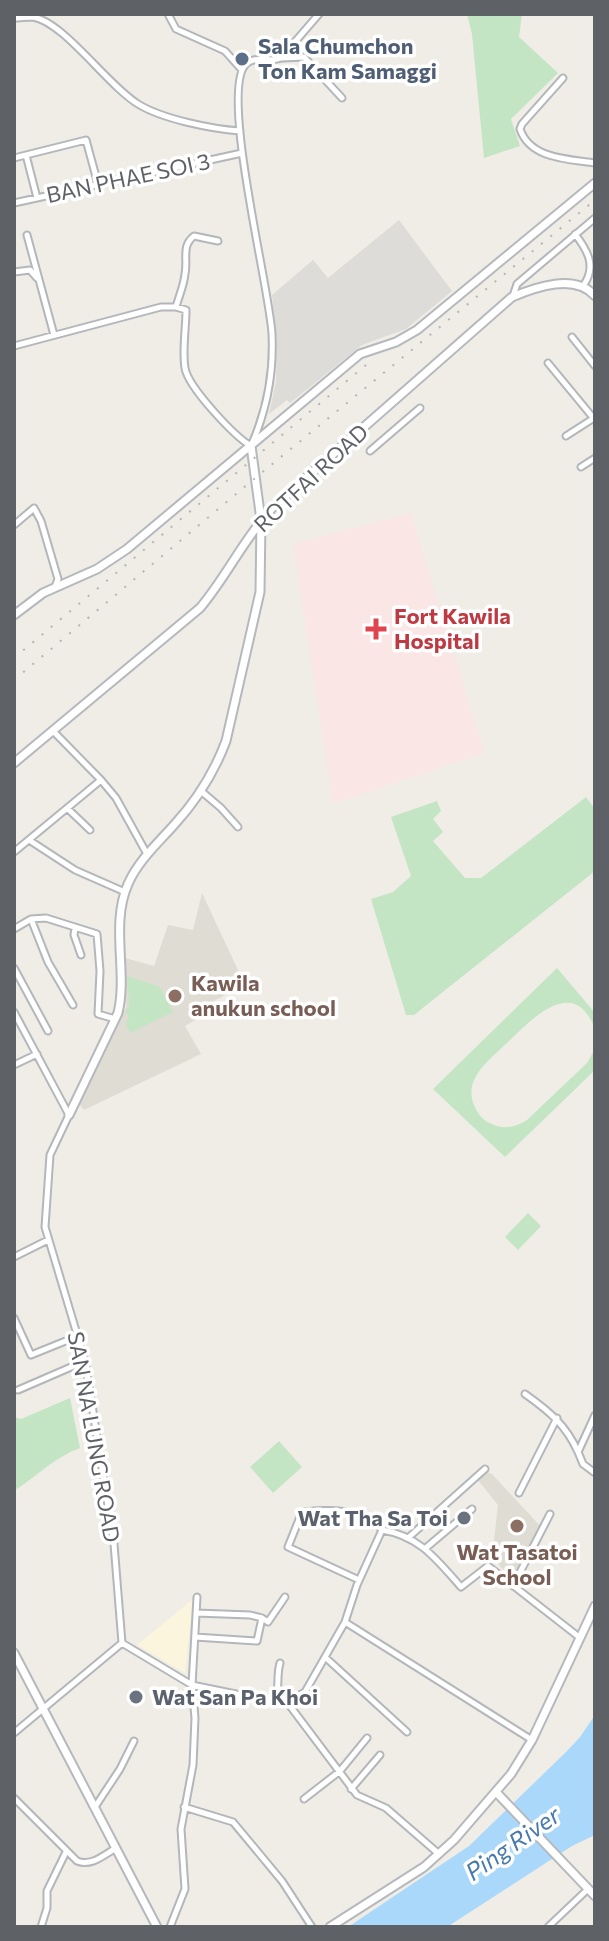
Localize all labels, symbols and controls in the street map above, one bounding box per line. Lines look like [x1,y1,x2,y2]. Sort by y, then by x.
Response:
place label: Sala Chumchon Ton Kam Samaggi [258,32,437,84]
marker: Sala Chumchon Ton Kam Samaggi [233,50,251,68]
street label: BAN PHAE SOI 3 [44,147,212,208]
street label: ROTFAI ROAD [248,418,373,537]
place label: Fort Kawila Hospital [394,602,511,654]
marker: Fort Kawila Hospital [365,618,387,640]
place label: Kawila anukun school [191,969,336,1021]
marker: Kawila anukun school [166,987,184,1005]
street label: SAN NA LUNG ROAD [63,1330,126,1544]
place label: Wat Tha Sa Toi [298,1504,448,1531]
marker: Wat Tha Sa Toi [455,1509,473,1527]
marker: Wat Tasatoi School [508,1517,526,1535]
place label: Wat Tasatoi School [456,1538,578,1590]
place label: Wat San Pa Khoi [152,1683,318,1710]
marker: Wat San Pa Khoi [127,1688,145,1706]
water label: Ping River [459,1799,566,1886]

